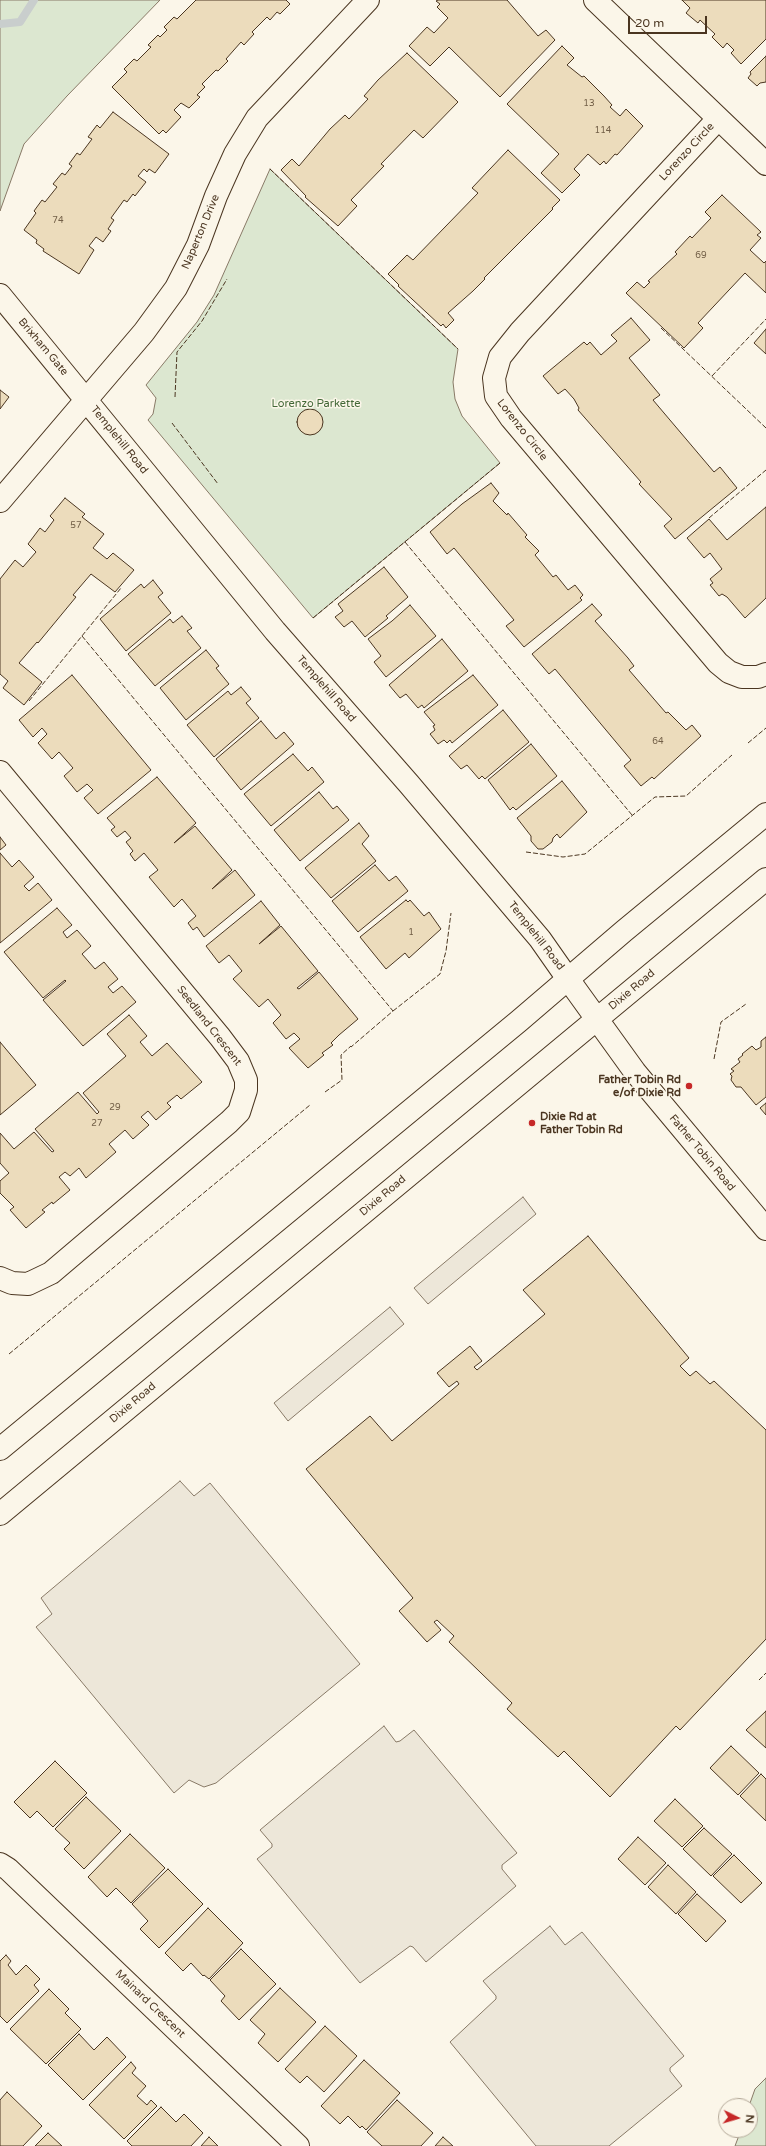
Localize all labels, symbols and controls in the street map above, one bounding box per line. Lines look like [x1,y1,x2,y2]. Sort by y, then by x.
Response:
scale bar [630,8,709,34]
text: 20 m [635,16,664,30]
house number: 13 [583,99,595,109]
street label: Lorenzo Circle [657,120,717,184]
house number: 114 [595,126,611,136]
street label: Naperton Drive [179,193,223,271]
house number: 74 [52,216,64,226]
house number: 69 [695,251,707,261]
street label: Brixham Gate [15,316,71,378]
park label: Lorenzo Parkette [271,397,361,411]
street label: Lorenzo Circle [494,397,550,463]
street label: Templehill Road [88,403,150,477]
house number: 57 [70,521,82,531]
street label: Templehill Road [294,653,358,725]
house number: 64 [652,737,664,747]
street label: Templehill Road [505,899,567,973]
house number: 1 [408,928,414,938]
street label: Dixie Road [606,967,658,1013]
street label: Seedland Crescent [174,984,244,1068]
place label: Father Tobin Rd e/of Dixie Rd [598,1073,681,1099]
marker: Father Tobin Rd e/of Dixie Rd [684,1081,694,1091]
house number: 29 [109,1103,121,1113]
place label: Dixie Rd at Father Tobin Rd [540,1110,623,1136]
street label: Father Tobin Road [666,1112,738,1194]
marker: Dixie Rd at Father Tobin Rd [527,1118,537,1128]
house number: 27 [91,1119,103,1129]
street label: Dixie Road [357,1173,409,1219]
street label: Dixie Road [107,1380,159,1426]
street label: Mainard Crescent [112,1967,188,2041]
north arrow [718,2098,758,2138]
text: N [743,2114,756,2124]

